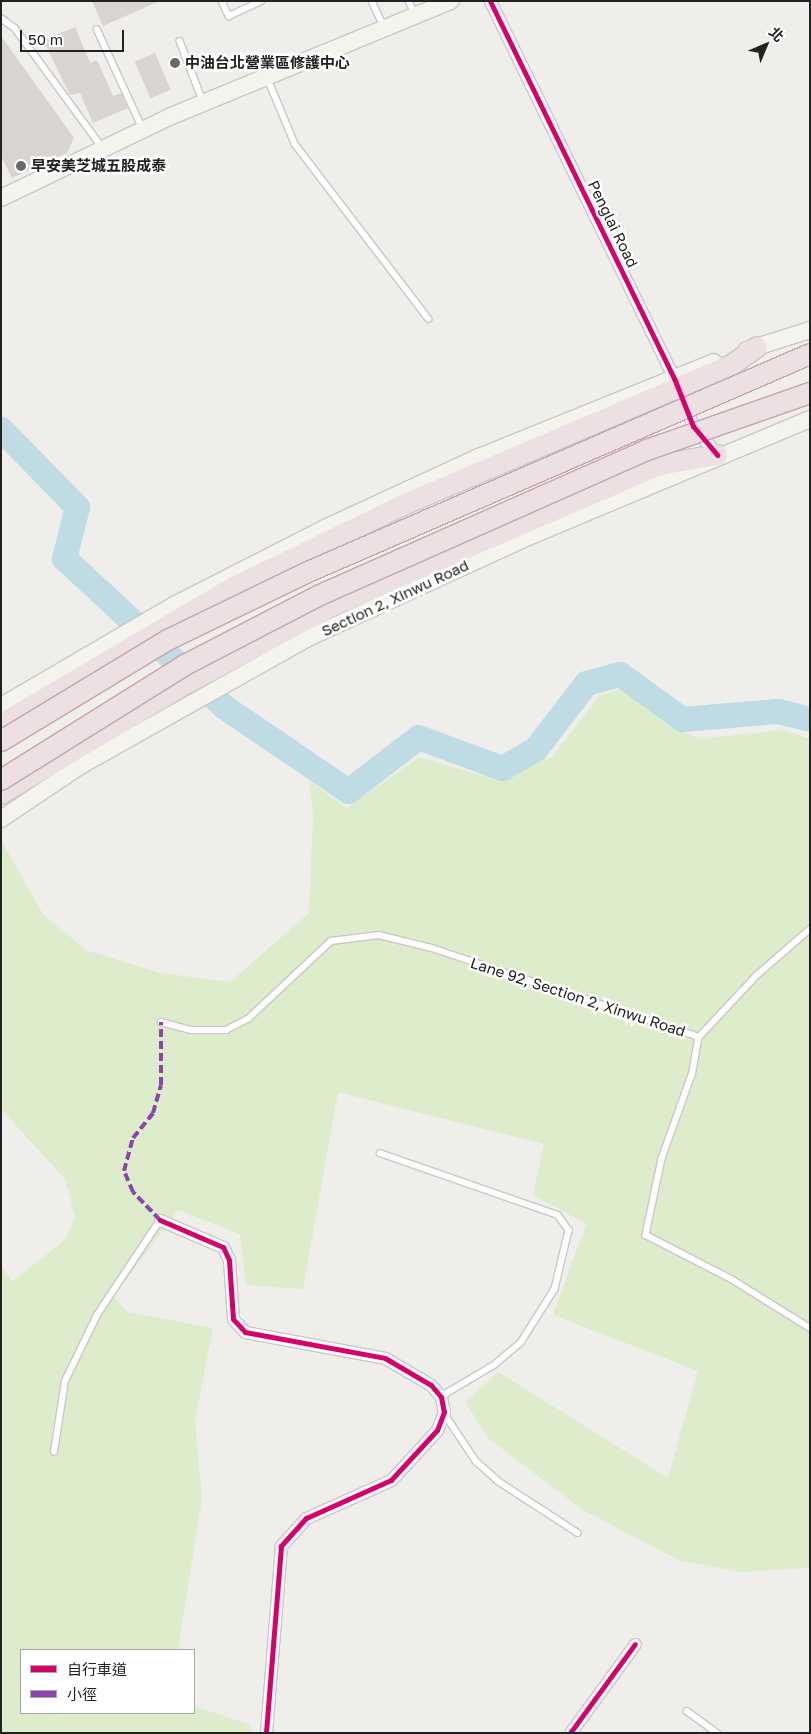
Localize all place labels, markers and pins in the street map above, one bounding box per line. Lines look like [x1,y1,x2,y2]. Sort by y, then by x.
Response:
place label: 中油台北營業區修護中心 [185,54,350,72]
marker: 中油台北營業區修護中心 [169,57,181,69]
place label: 早安美芝城五股成泰 [31,157,166,175]
marker: 早安美芝城五股成泰 [15,160,27,172]

